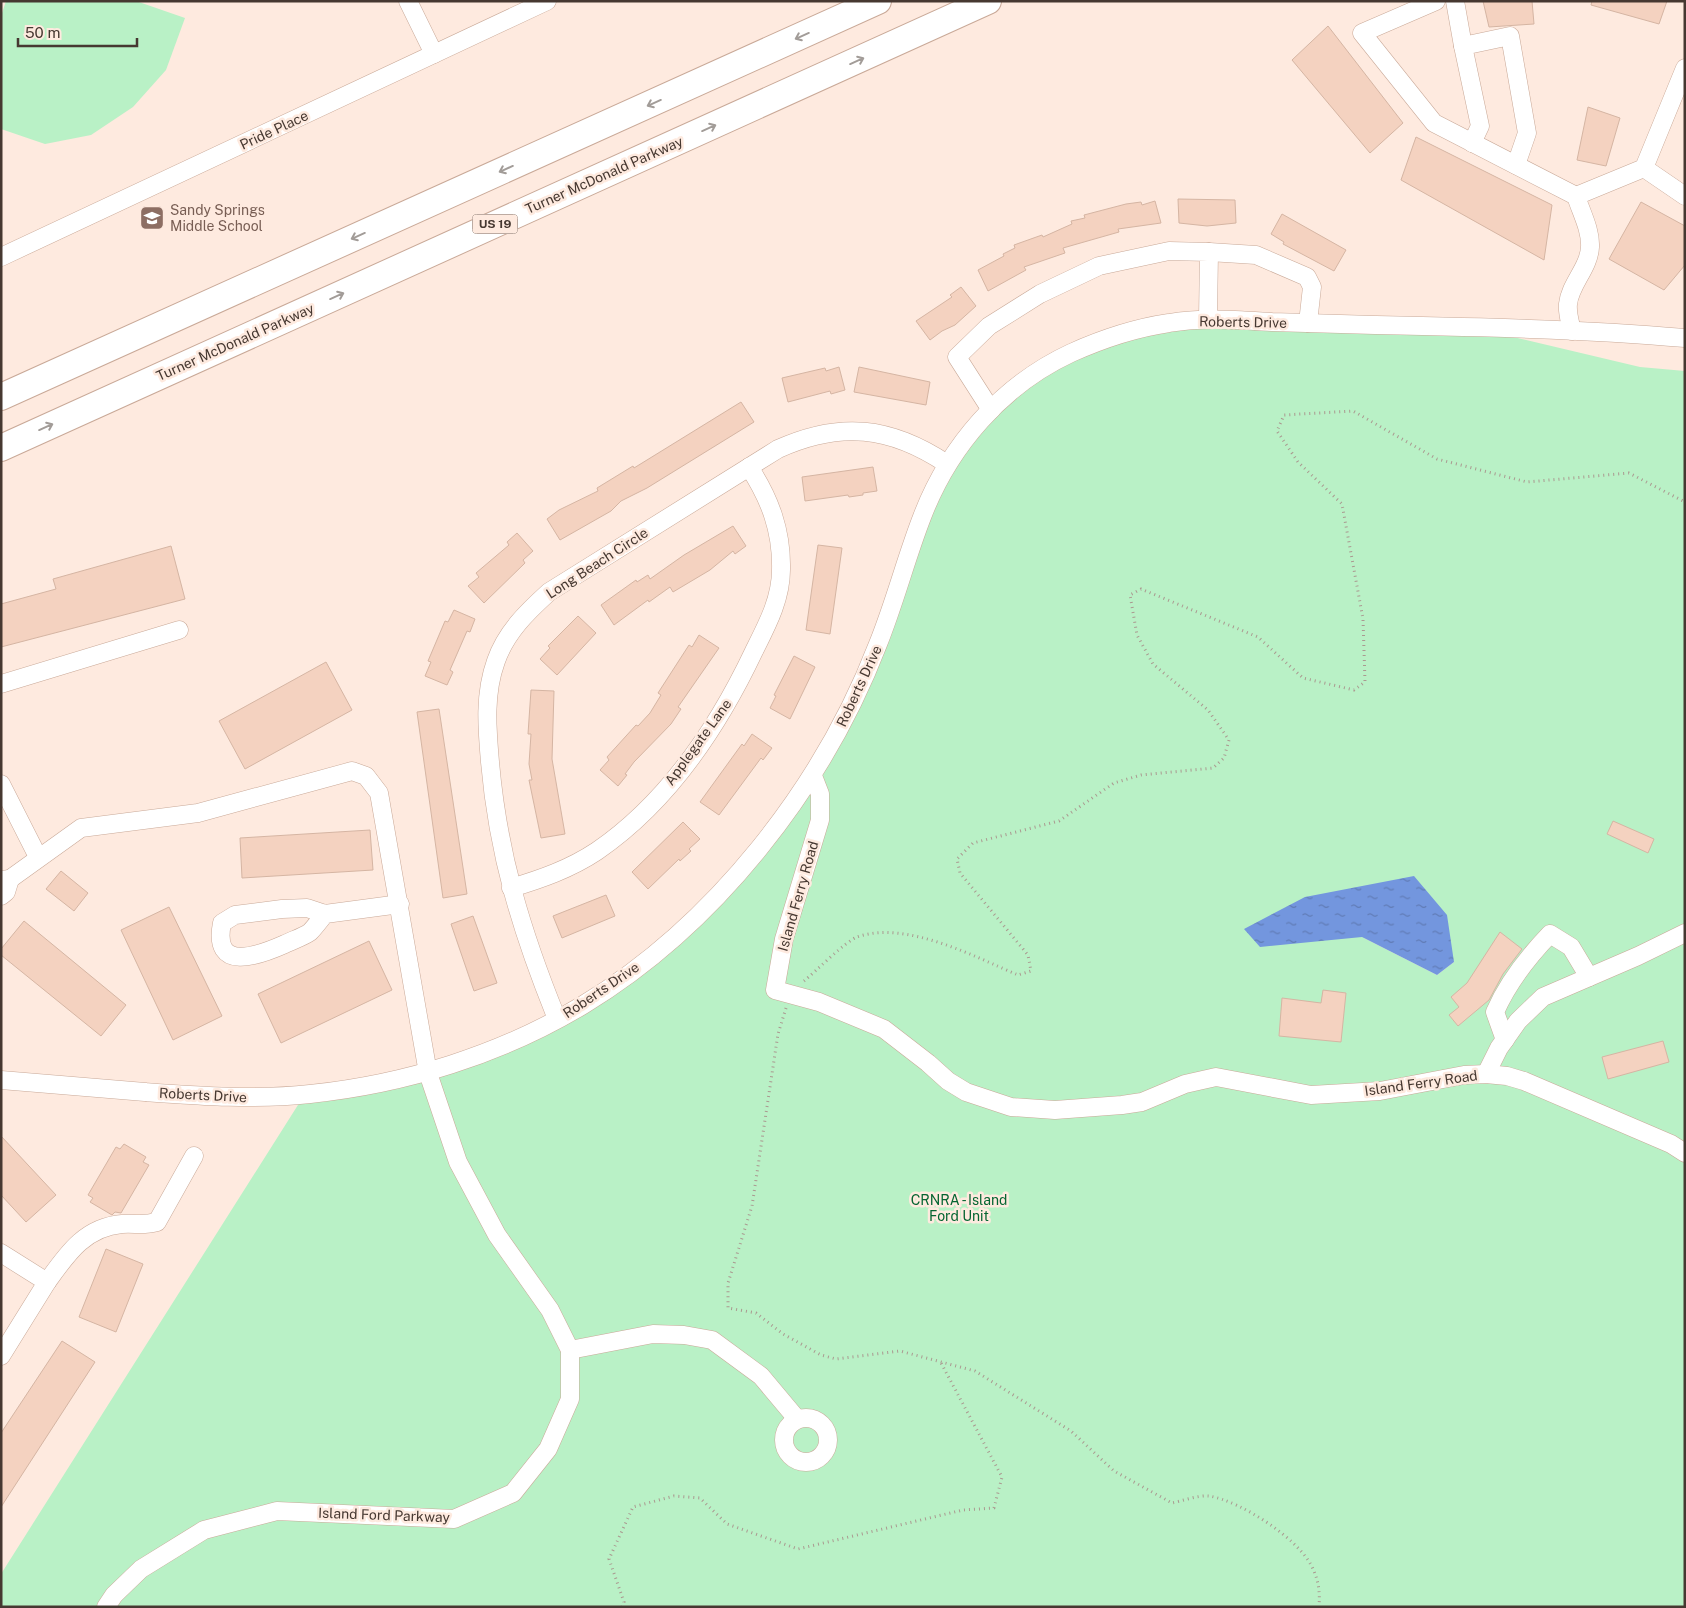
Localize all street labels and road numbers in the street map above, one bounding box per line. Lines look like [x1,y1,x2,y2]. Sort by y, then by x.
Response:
street label: Pride Place [237,107,311,153]
street label: Turner McDonald Parkway [523,133,686,217]
road number: US 19 [472,214,518,233]
street label: Turner McDonald Parkway [154,300,317,384]
street label: Roberts Drive [1199,313,1287,331]
street label: Long Beach Circle [543,524,651,602]
street label: Roberts Drive [833,643,885,729]
street label: Applegate Lane [661,696,735,788]
street label: Island Ferry Road [775,839,821,953]
street label: Roberts Drive [560,959,642,1021]
street label: Island Ferry Road [1363,1067,1479,1099]
street label: Roberts Drive [159,1085,247,1105]
street label: Island Ford Parkway [318,1505,451,1525]

